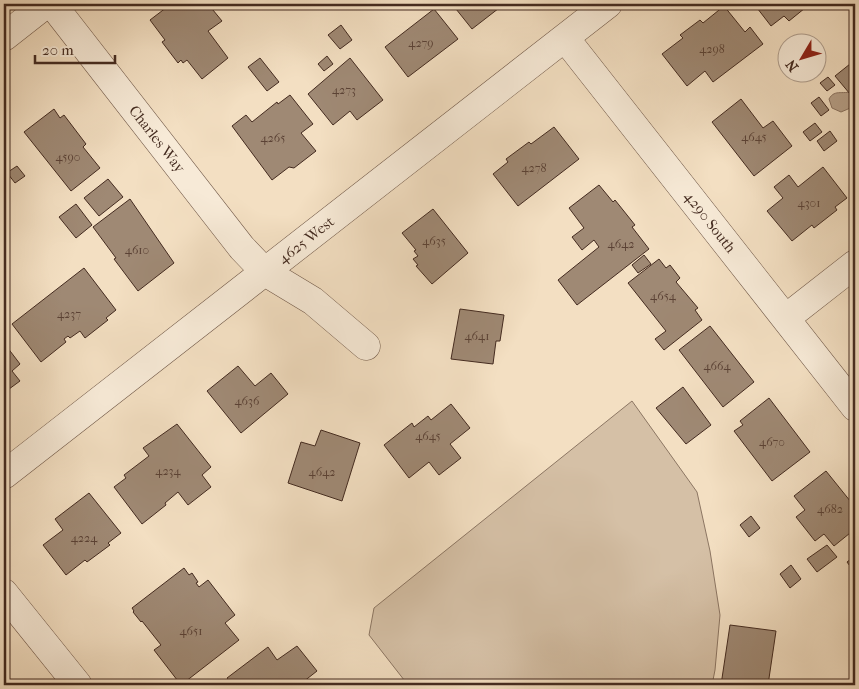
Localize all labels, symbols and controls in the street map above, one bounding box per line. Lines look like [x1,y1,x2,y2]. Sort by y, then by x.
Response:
scale bar [35,32,115,64]
north arrow [776,32,826,82]
house number: 4279 [408,36,434,50]
text: 20 m [42,41,74,59]
house number: 4298 [699,42,725,56]
text: N [782,56,802,75]
house number: 4273 [332,83,356,97]
street label: Charles Way [125,102,189,177]
house number: 4645 [741,130,767,144]
house number: 4265 [261,131,285,145]
house number: 4590 [56,150,80,164]
house number: 4278 [521,161,547,175]
street label: 4290 South [680,188,740,257]
house number: 4301 [798,196,820,210]
street label: 4625 West [274,212,338,268]
house number: 4635 [422,234,446,248]
house number: 4642 [608,237,634,251]
house number: 4610 [125,243,149,257]
house number: 4654 [650,289,677,303]
house number: 4237 [57,307,81,321]
house number: 4641 [465,329,489,343]
house number: 4664 [703,359,731,373]
house number: 4636 [234,394,260,408]
house number: 4645 [415,429,441,443]
house number: 4670 [759,435,785,449]
house number: 4234 [155,464,182,478]
house number: 4642 [309,465,335,479]
house number: 4682 [817,502,843,516]
house number: 4224 [71,531,98,545]
house number: 4651 [179,624,203,638]

